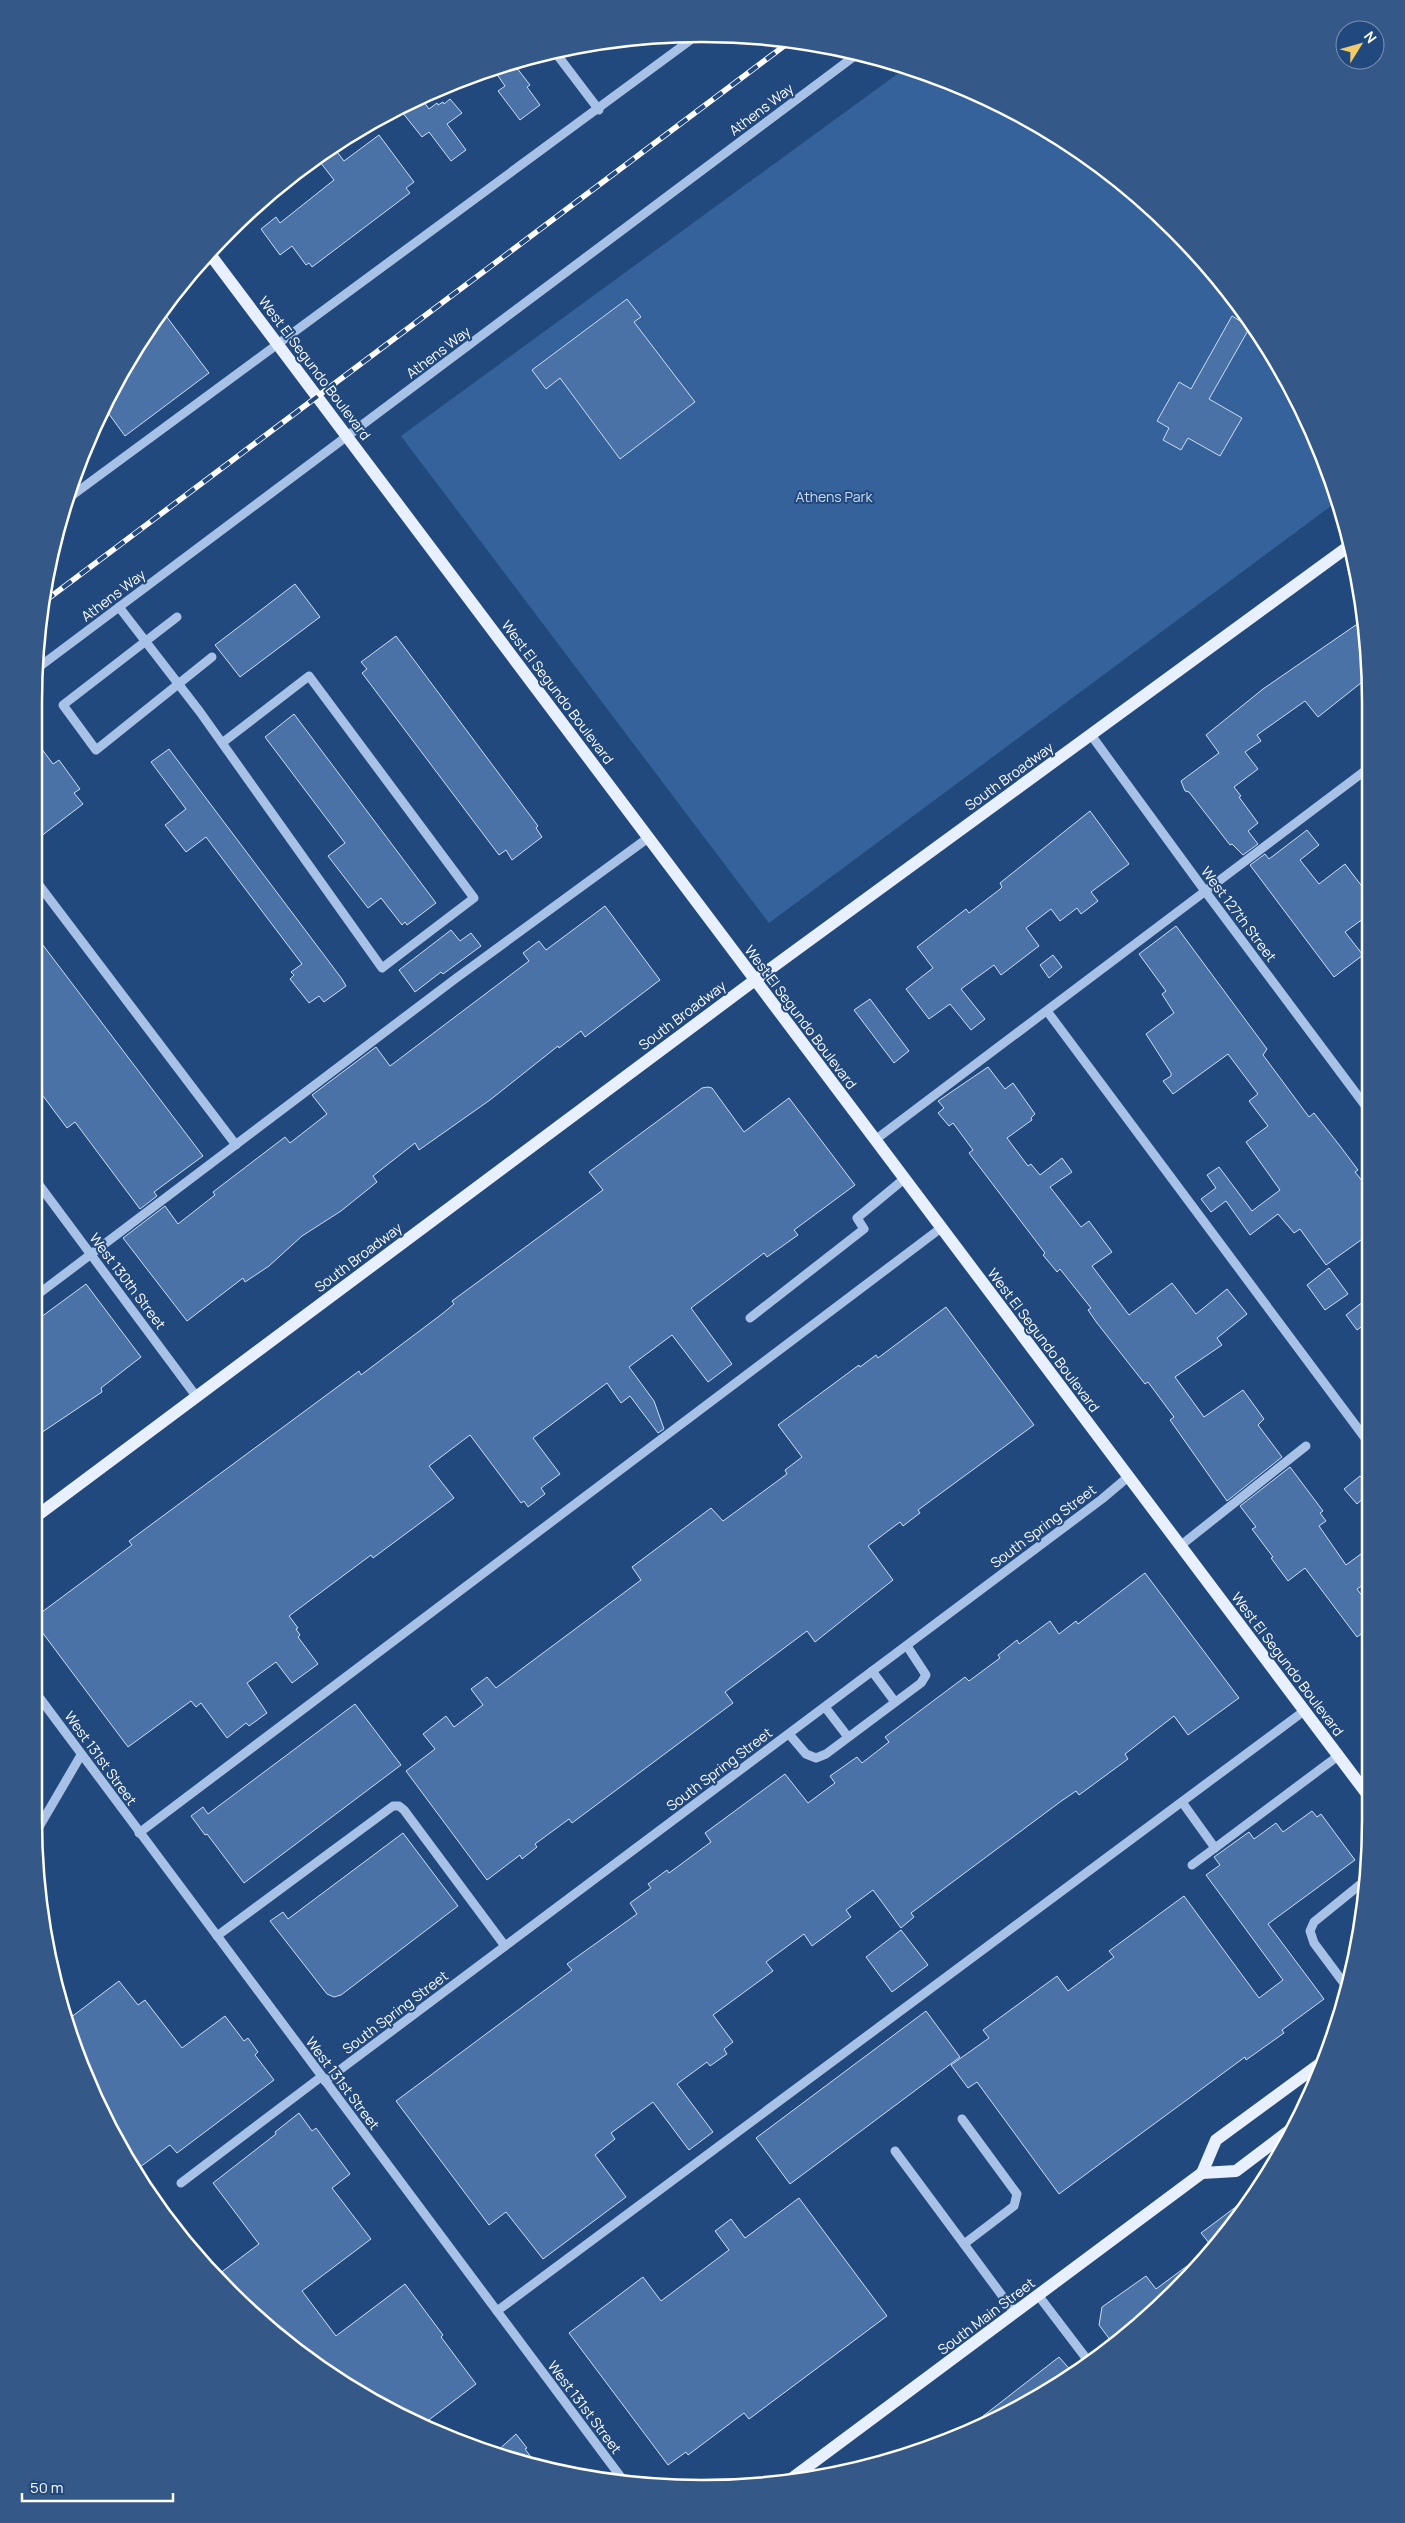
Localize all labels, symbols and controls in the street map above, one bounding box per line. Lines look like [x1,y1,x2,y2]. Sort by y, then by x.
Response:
north arrow [1335,20,1385,70]
text: N [1360,27,1381,47]
street label: Athens Way [725,78,798,140]
street label: West El Segundo Boulevard [255,292,375,444]
street label: Athens Way [402,321,475,383]
park label: Athens Park [796,487,873,506]
street label: Athens Way [77,564,150,626]
street label: West El Segundo Boulevard [498,616,618,768]
street label: South Broadway [961,737,1057,815]
street label: West 127th Street [1197,863,1281,966]
street label: West El Segundo Boulevard [741,941,861,1093]
street label: South Broadway [634,975,730,1054]
street label: South Broadway [310,1217,406,1296]
street label: West 130th Street [86,1229,171,1333]
street label: West El Segundo Boulevard [984,1264,1104,1416]
street label: South Spring Street [986,1480,1100,1572]
street label: West El Segundo Boulevard [1228,1588,1348,1740]
street label: West 131st Street [60,1707,142,1809]
street label: South Spring Street [662,1723,776,1815]
street label: South Spring Street [338,1966,452,2058]
street label: West 131st Street [302,2033,384,2134]
street label: South Main Street [934,2273,1039,2359]
street label: West 131st Street [544,2357,626,2458]
scale bar [22,2470,174,2502]
text: 50 m [30,2477,64,2498]

